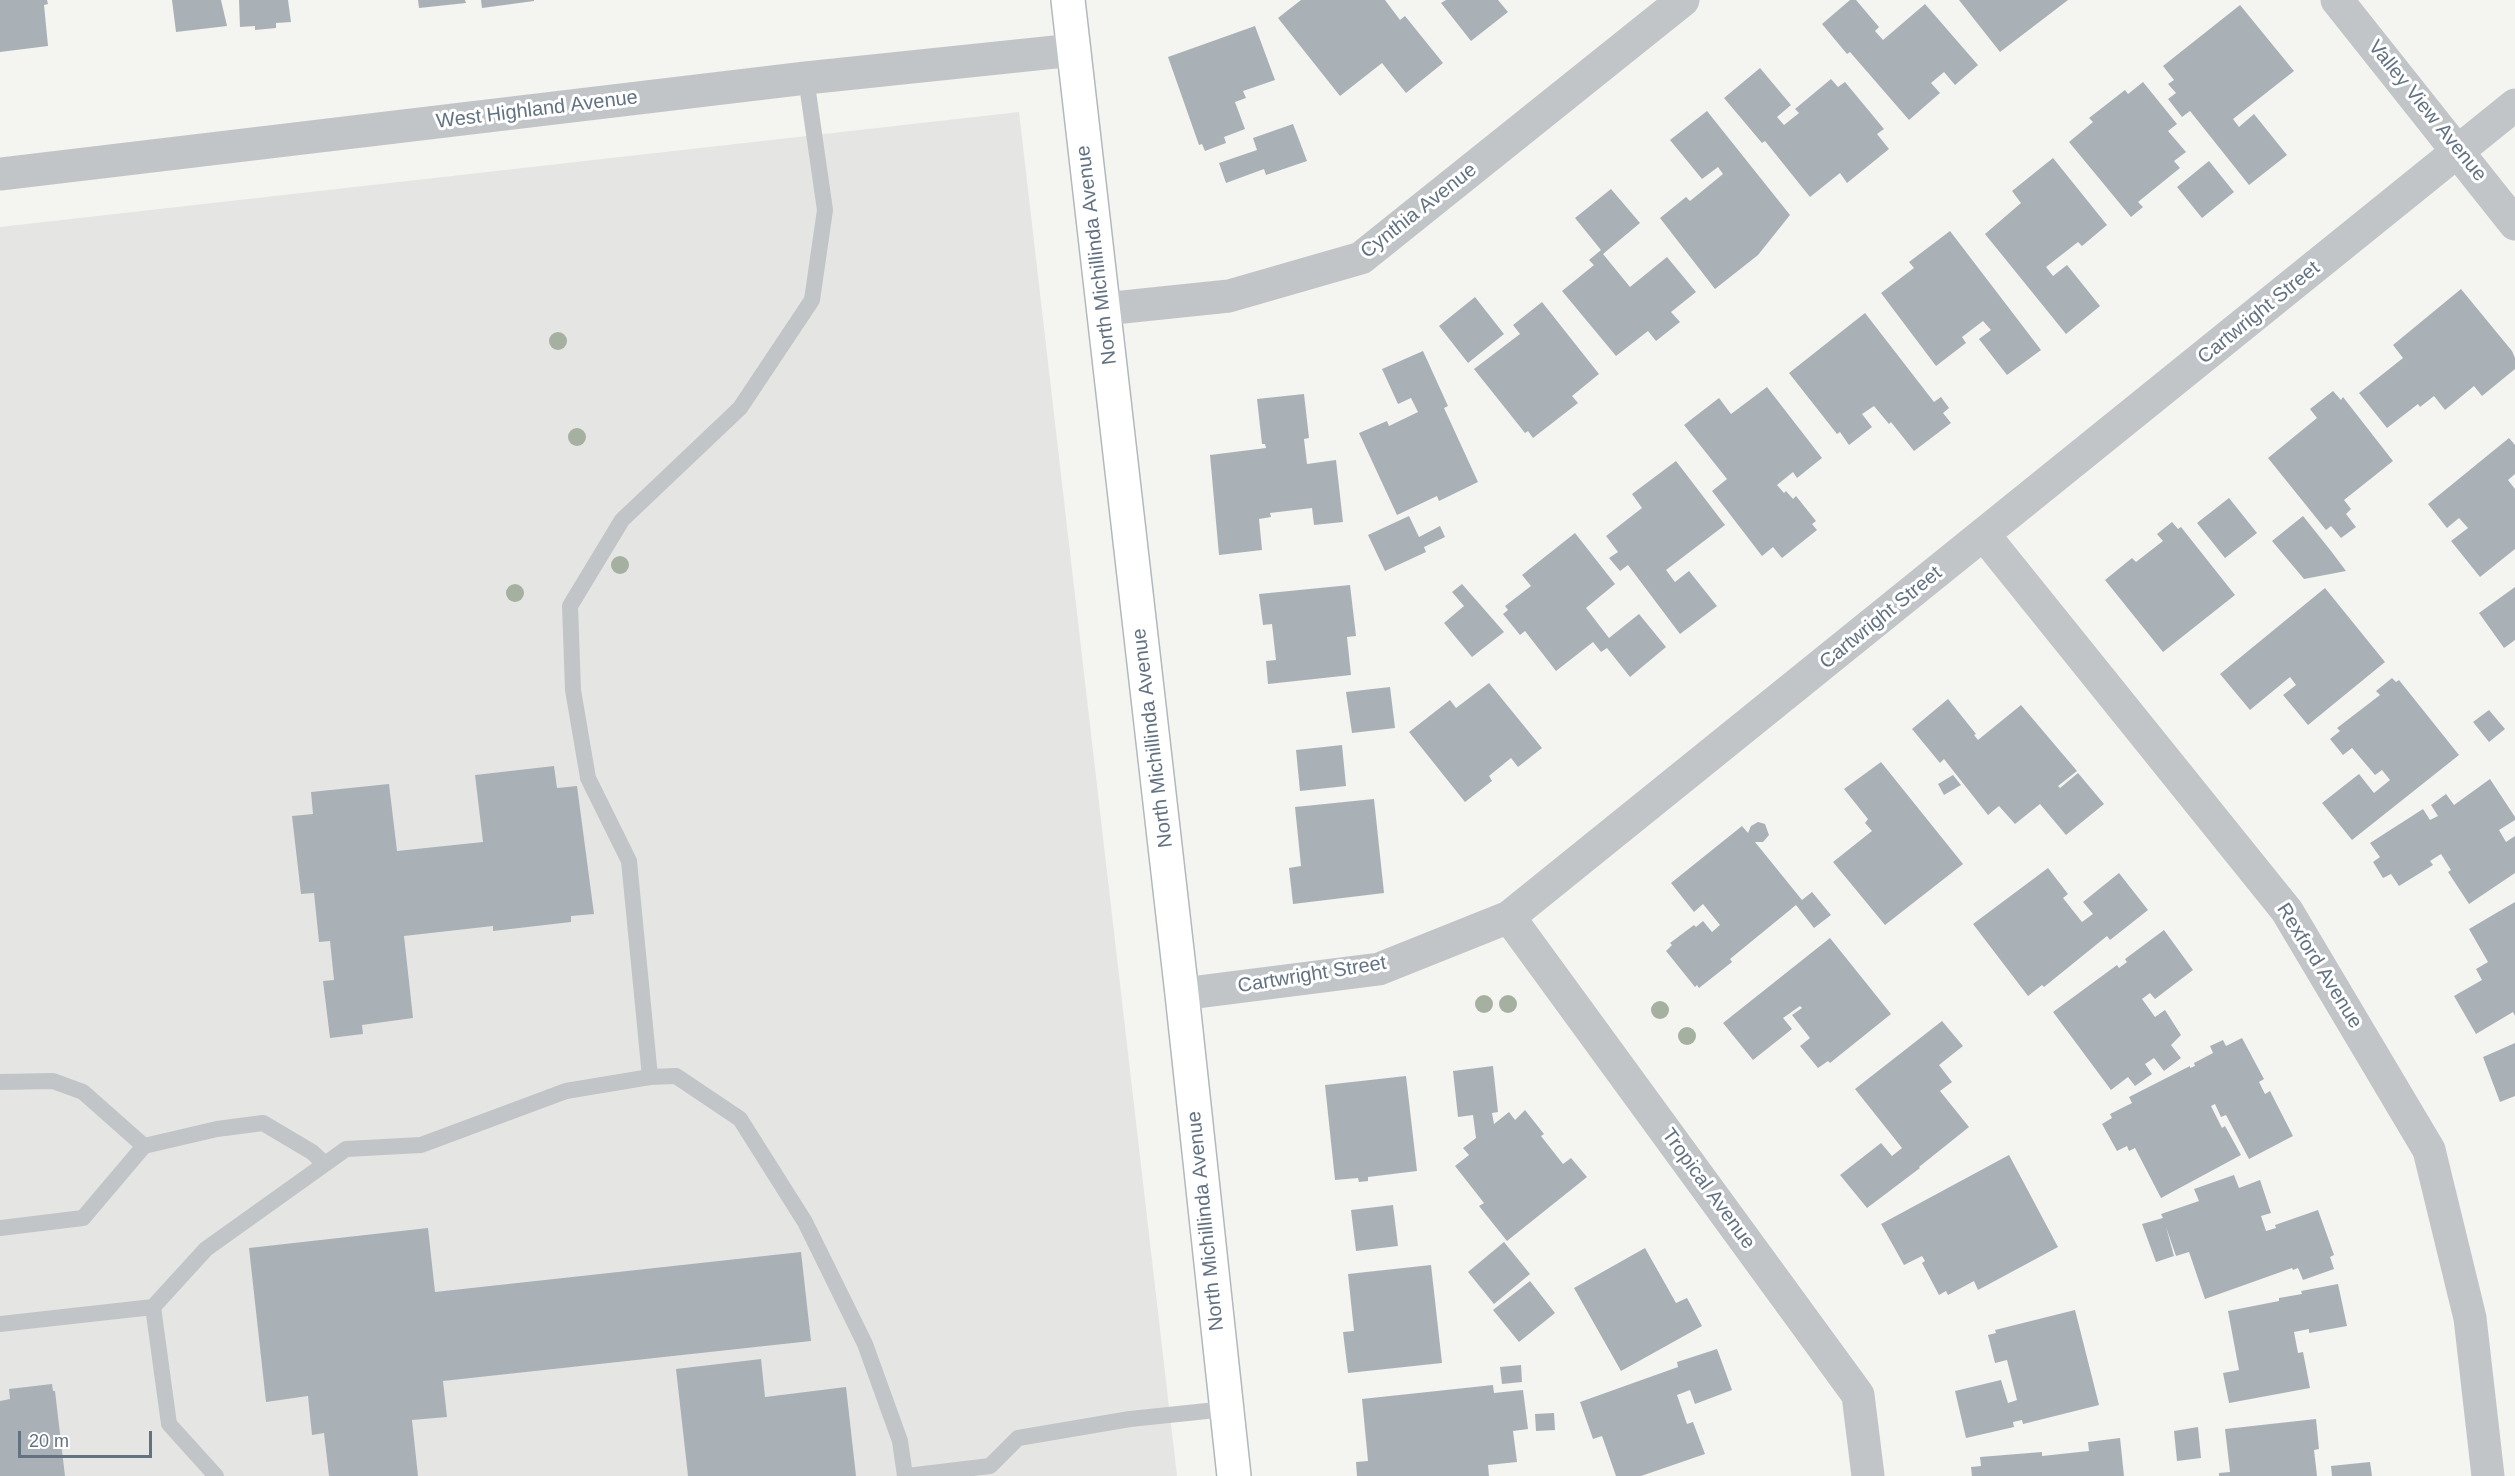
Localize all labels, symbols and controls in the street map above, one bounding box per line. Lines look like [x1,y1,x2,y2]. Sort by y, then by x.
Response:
street label: Valley View Avenue [2363,36,2491,186]
street label: West Highland Avenue [435,86,639,134]
street label: North Michillinda Avenue [1072,144,1122,366]
street label: Cynthia Avenue [1356,158,1482,264]
street label: Cartwright Street [2193,256,2325,370]
street label: Cartwright Street [1815,561,1947,675]
street label: North Michillinda Avenue [1128,627,1178,849]
street label: Rexford Avenue [2271,899,2367,1033]
street label: Cartwright Street [1236,951,1388,999]
street label: North Michillinda Avenue [1183,1110,1229,1332]
street label: Tropical Avenue [1656,1124,1760,1254]
scale bar [21,1419,154,1457]
text: 20 m [29,1431,69,1451]

